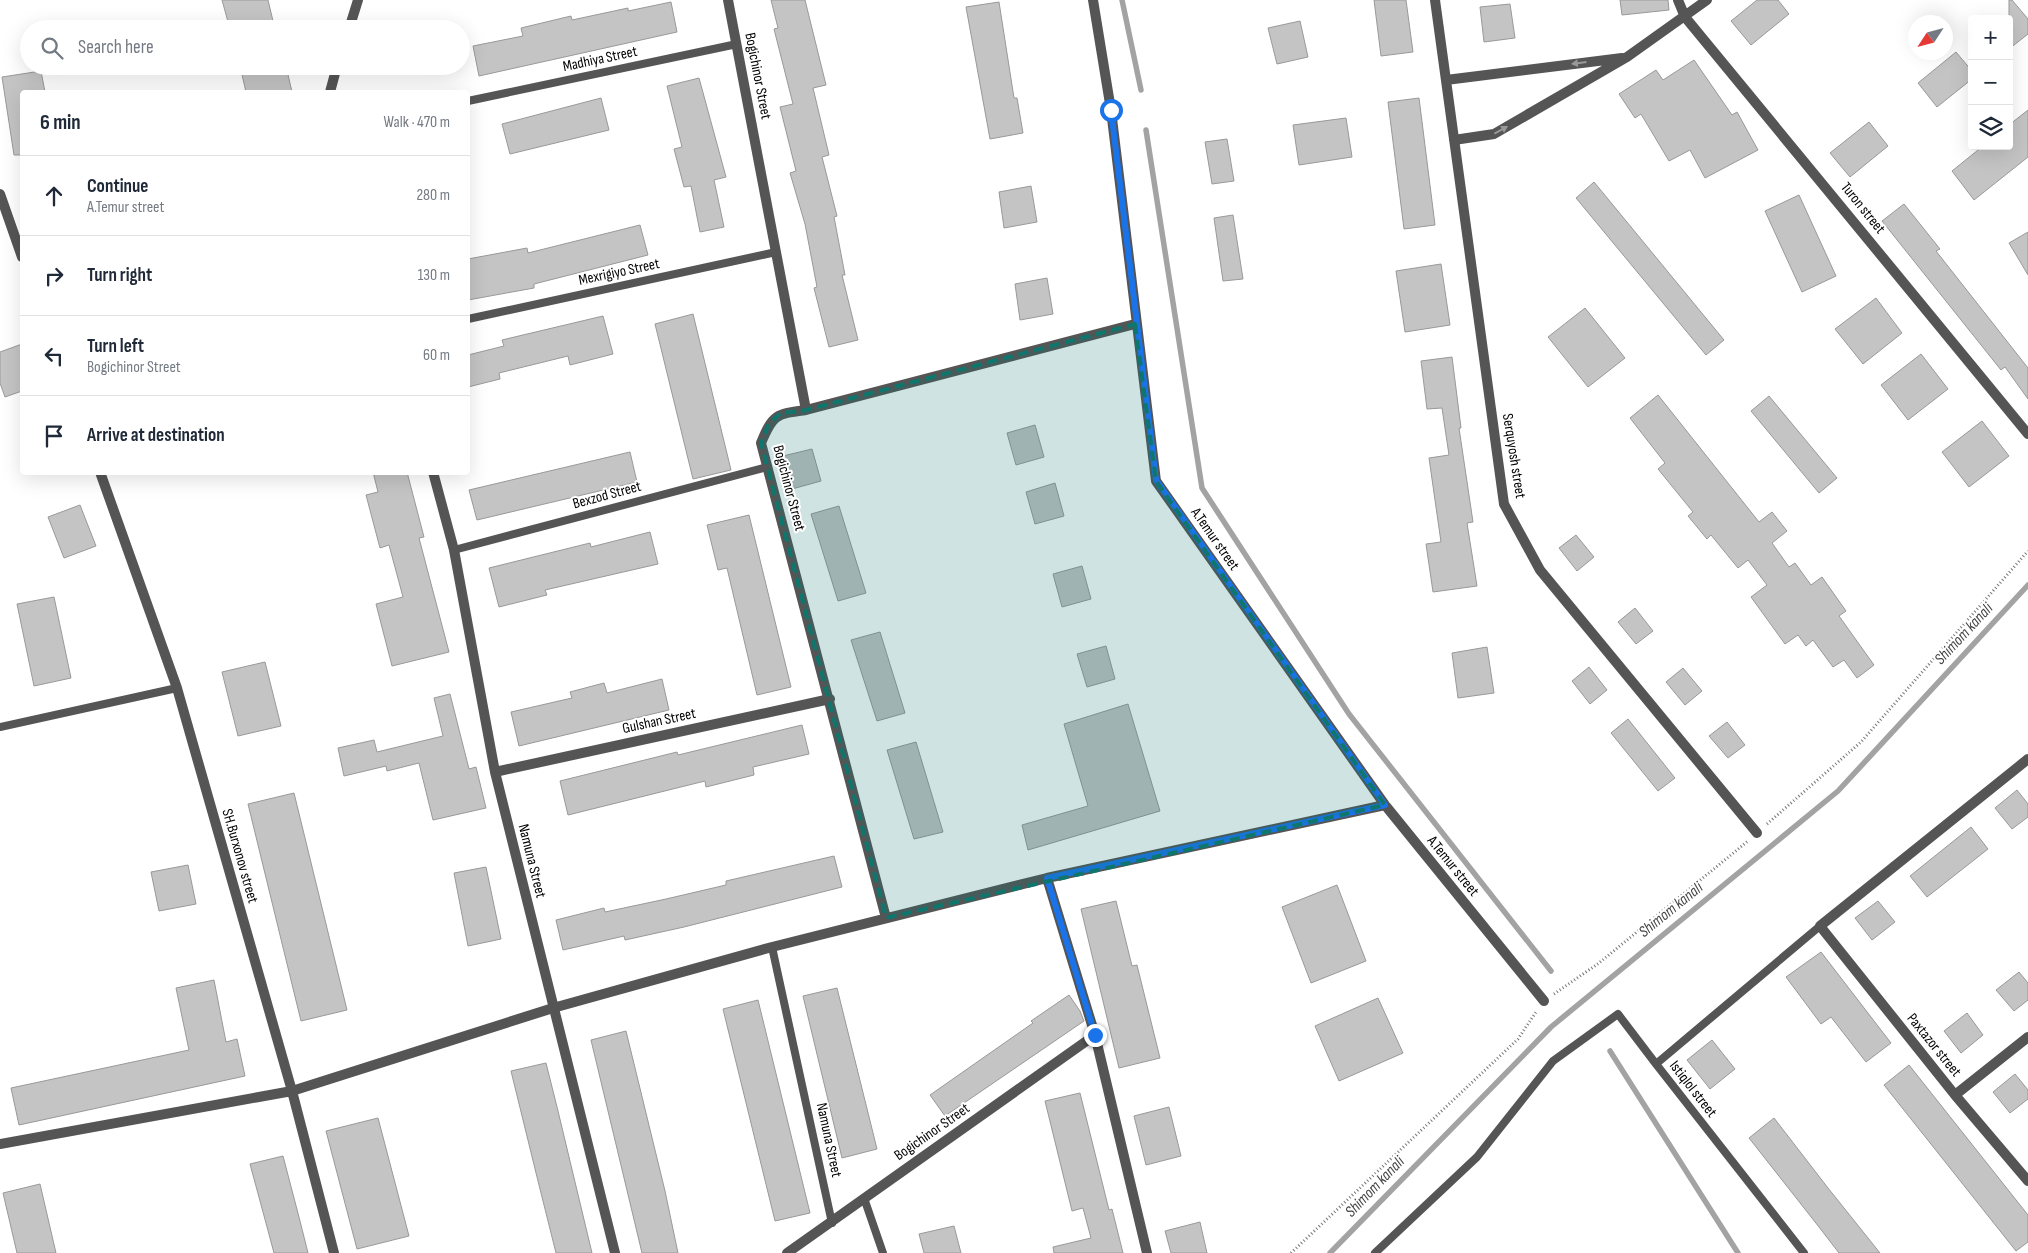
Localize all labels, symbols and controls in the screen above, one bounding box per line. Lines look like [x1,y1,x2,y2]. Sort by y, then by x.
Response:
north arrow [1908,15,1953,60]
map controls [1968,15,2013,150]
button: + [1968,15,2013,60]
search box [20,20,470,75]
street label: Bogichinor Street [740,31,776,121]
icon: search [38,34,66,62]
text: Search here [78,36,154,59]
street label: Madhiya Street [561,42,639,76]
one-way arrow [1571,59,1587,67]
button: − [1968,60,2013,105]
route start [1100,99,1123,122]
button: layers [1968,105,2013,150]
text: 6 min [40,110,81,135]
text: Walk · 470 m [384,113,450,132]
one-way arrow [1494,126,1509,134]
text: Continue [87,175,148,198]
street label: Turon street [1836,178,1890,238]
icon: ahead [40,182,68,210]
text: 280 m [416,186,450,205]
text: A.Temur street [87,198,164,217]
street label: Mexrigiyo Street [577,254,662,290]
icon: right [40,262,68,290]
text: Turn right [87,264,152,287]
text: 130 m [418,266,450,285]
text: Turn left [87,335,144,358]
icon: left [40,342,68,370]
text: 60 m [423,346,450,365]
text: Bogichinor Street [87,358,181,377]
street label: Serquyosh street [1498,412,1530,500]
icon: arrive [40,422,68,450]
text: Arrive at destination [87,424,225,447]
street label: Bogichinor Street [768,443,810,533]
street label: Bexzod Street [571,477,644,513]
street label: A.Temur street [1186,503,1244,574]
water label: Shimom kanali [1931,599,1998,669]
street label: Gulshan Street [621,704,698,738]
street label: SH.Burxonov street [217,807,263,906]
street label: Namuna Street [514,822,550,900]
street label: A.Temur street [1422,831,1483,900]
water label: Shimom kanali [1635,878,1708,942]
street label: Paxtazor street [1903,1009,1966,1081]
route end [1084,1024,1107,1047]
street label: Istiqlol street [1665,1057,1721,1122]
street label: Bogichinor Street [891,1099,974,1165]
street label: Namuna Street [812,1101,846,1179]
water label: Shimom kanali [1341,1152,1409,1221]

